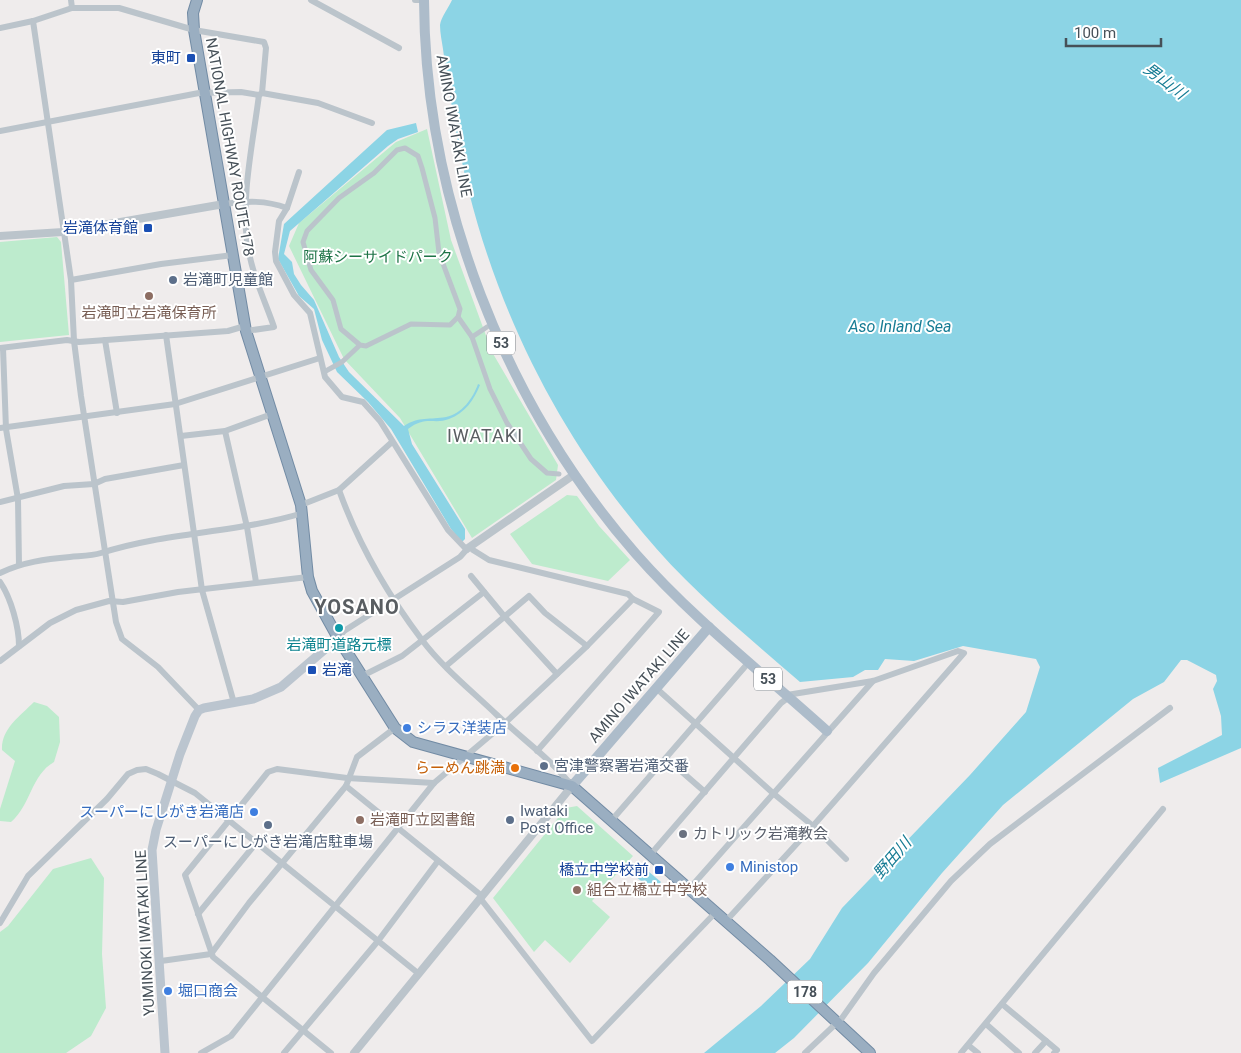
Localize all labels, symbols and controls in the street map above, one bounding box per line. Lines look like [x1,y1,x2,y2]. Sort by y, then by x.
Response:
scale bar [1066,15,1161,47]
text: 100 m [1074,24,1116,42]
street label: NATIONAL HIGHWAY ROUTE 178 [202,36,258,258]
place label: 東町 [151,49,181,67]
marker: 東町 [185,52,197,64]
street label: AMINO IWATAKI LINE [433,53,475,199]
water label: 男山川 [1140,59,1191,104]
place label: 岩滝体育館 [63,219,138,237]
marker: 岩滝体育館 [142,222,154,234]
park label: 阿蘇シーサイドパーク [303,248,453,266]
place label: 岩滝町児童館 [183,271,273,289]
marker: 岩滝町児童館 [167,274,179,286]
marker: 岩滝町立岩滝保育所 [143,290,155,302]
place label: 岩滝町立岩滝保育所 [81,304,217,322]
water label: Aso Inland Sea [847,317,952,336]
road number: 53 [487,332,515,354]
district label: IWATAKI [447,425,523,446]
district label: YOSANO [314,595,400,619]
marker: 岩滝町道路元標 [333,622,345,634]
street label: AMINO IWATAKI LINE [585,625,693,746]
place label: 岩滝町道路元標 [286,636,392,654]
place label: 岩滝 [322,661,352,679]
marker: 岩滝 [306,664,318,676]
road number: 53 [754,668,782,691]
place label: シラス洋装店 [417,719,507,737]
marker: シラス洋装店 [401,722,413,734]
place label: 宮津警察署岩滝交番 [554,757,689,775]
place label: らーめん跳満 [415,759,505,777]
marker: 宮津警察署岩滝交番 [538,760,550,772]
marker: らーめん跳満 [509,762,521,774]
place label: Iwataki Post Office [520,802,593,837]
place label: スーパーにしがき岩滝店 [79,803,244,821]
marker: スーパーにしがき岩滝店 [248,806,260,818]
place label: 岩滝町立図書館 [370,811,475,829]
marker: 岩滝町立図書館 [354,814,366,826]
marker: Iwataki Post Office [504,814,516,826]
marker: スーパーにしがき岩滝店駐車場 [262,819,274,831]
place label: カトリック岩滝教会 [693,825,828,843]
marker: カトリック岩滝教会 [677,828,689,840]
water label: 野田川 [869,832,916,882]
place label: スーパーにしがき岩滝店駐車場 [163,833,373,851]
street label: YUMINOKI IWATAKI LINE [132,849,158,1016]
place label: Ministop [740,858,798,876]
place label: 橋立中学校前 [559,861,649,879]
marker: Ministop [724,861,736,873]
marker: 橋立中学校前 [653,864,665,876]
place label: 組合立橋立中学校 [587,881,707,899]
marker: 組合立橋立中学校 [571,884,583,896]
road number: 178 [788,980,822,1004]
place label: 堀口商会 [178,982,238,1000]
marker: 堀口商会 [162,985,174,997]

